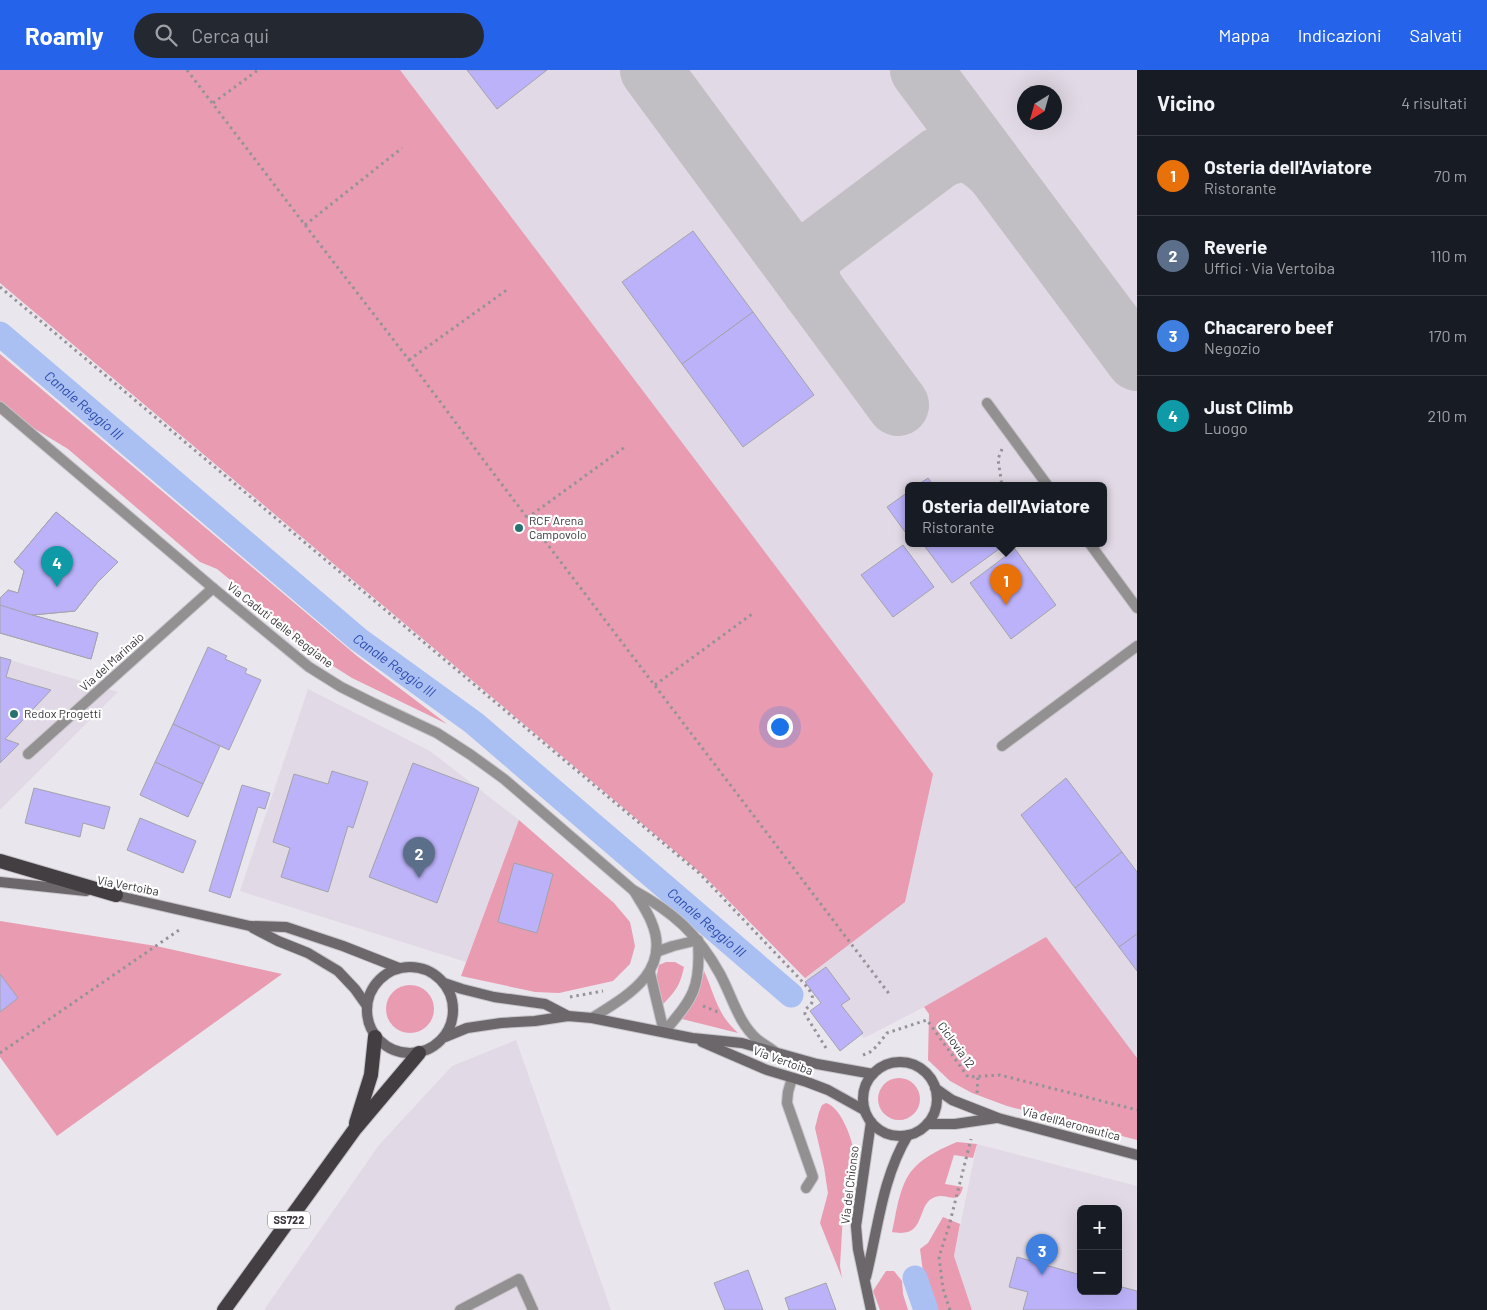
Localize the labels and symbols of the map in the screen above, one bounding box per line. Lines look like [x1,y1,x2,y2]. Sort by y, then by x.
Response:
north arrow [1017,85,1062,130]
water label: Canale Reggio III [41,367,127,443]
place label: RCF Arena Campovolo [529,513,586,541]
marker: RCF Arena Campovolo [513,522,525,534]
pin: 4 [41,546,73,587]
pin: 1 [990,564,1022,605]
street label: Via Caduti delle Reggiane [225,578,336,670]
street label: Via del Marinaio [77,629,146,694]
water label: Canale Reggio III [350,629,439,701]
place label: Redox Progetti [24,706,101,720]
marker: Redox Progetti [8,708,20,720]
your location [767,714,793,740]
pin: 2 [403,837,435,878]
street label: Via Vertoiba [96,872,160,898]
water label: Canale Reggio III [664,884,750,961]
street label: Ciclovia 12 [935,1019,978,1070]
street label: Via Vertoiba [752,1043,815,1077]
street label: Via dell'Aeronautica [1021,1103,1122,1143]
street label: Via del Chionso [837,1145,861,1225]
road number: SS722 [268,1212,310,1228]
pin: 3 [1026,1234,1058,1275]

